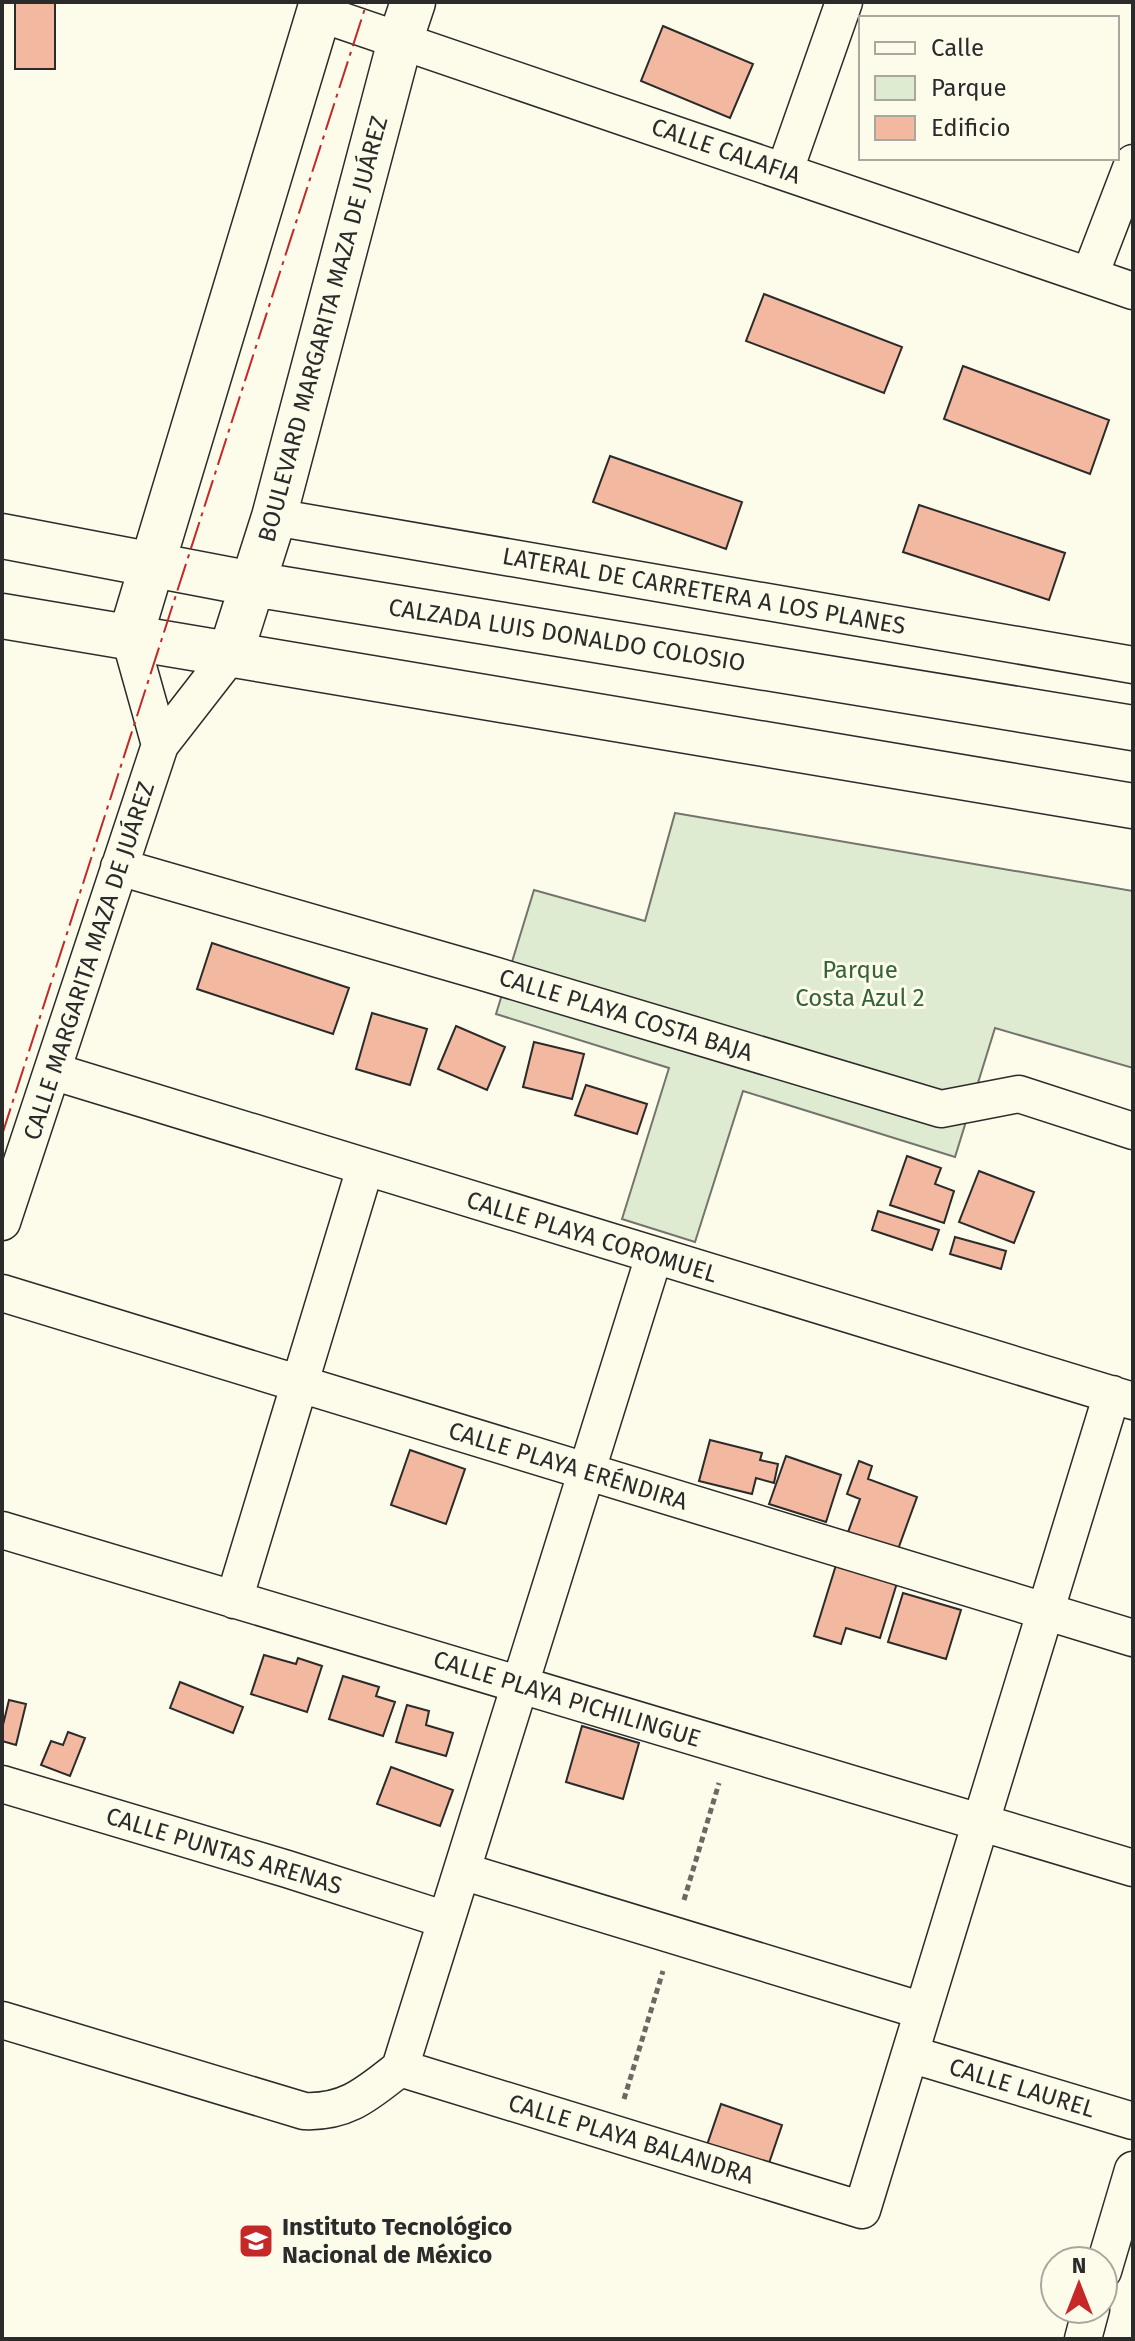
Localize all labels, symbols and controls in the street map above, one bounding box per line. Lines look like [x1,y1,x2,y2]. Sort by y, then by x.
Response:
legend [859,16,1119,160]
text: Calle [931,34,984,62]
text: Parque [931,74,1007,102]
street label: CALLE CALAFIA [648,112,804,190]
street label: BOULEVARD MARGARITA MAZA DE JUÁREZ [252,113,393,545]
text: Edificio [931,114,1011,142]
street label: LATERAL DE CARRETERA A LOS PLANES [500,542,908,640]
street label: CALZADA LUIS DONALDO COLOSIO [387,593,747,677]
street label: CALLE MARGARITA MAZA DE JUÁREZ [17,778,160,1144]
park label: Parque Costa Azul 2 [795,956,925,1012]
street label: CALLE PLAYA COSTA BAJA [496,963,756,1067]
street label: CALLE PLAYA COROMUEL [463,1186,721,1288]
street label: CALLE PLAYA ERÉNDIRA [445,1415,691,1516]
street label: CALLE PLAYA PICHILINGUE [430,1645,704,1753]
street label: CALLE PUNTAS ARENAS [103,1802,345,1900]
street label: CALLE LAUREL [946,2053,1098,2123]
street label: CALLE PLAYA BALANDRA [505,2088,757,2190]
place label: Instituto Tecnológico Nacional de México [282,2213,512,2269]
school or university icon: Instituto Tecnológico Nacional de México [237,2222,275,2260]
north arrow [1039,2245,1119,2325]
text: N [1072,2252,1086,2279]

